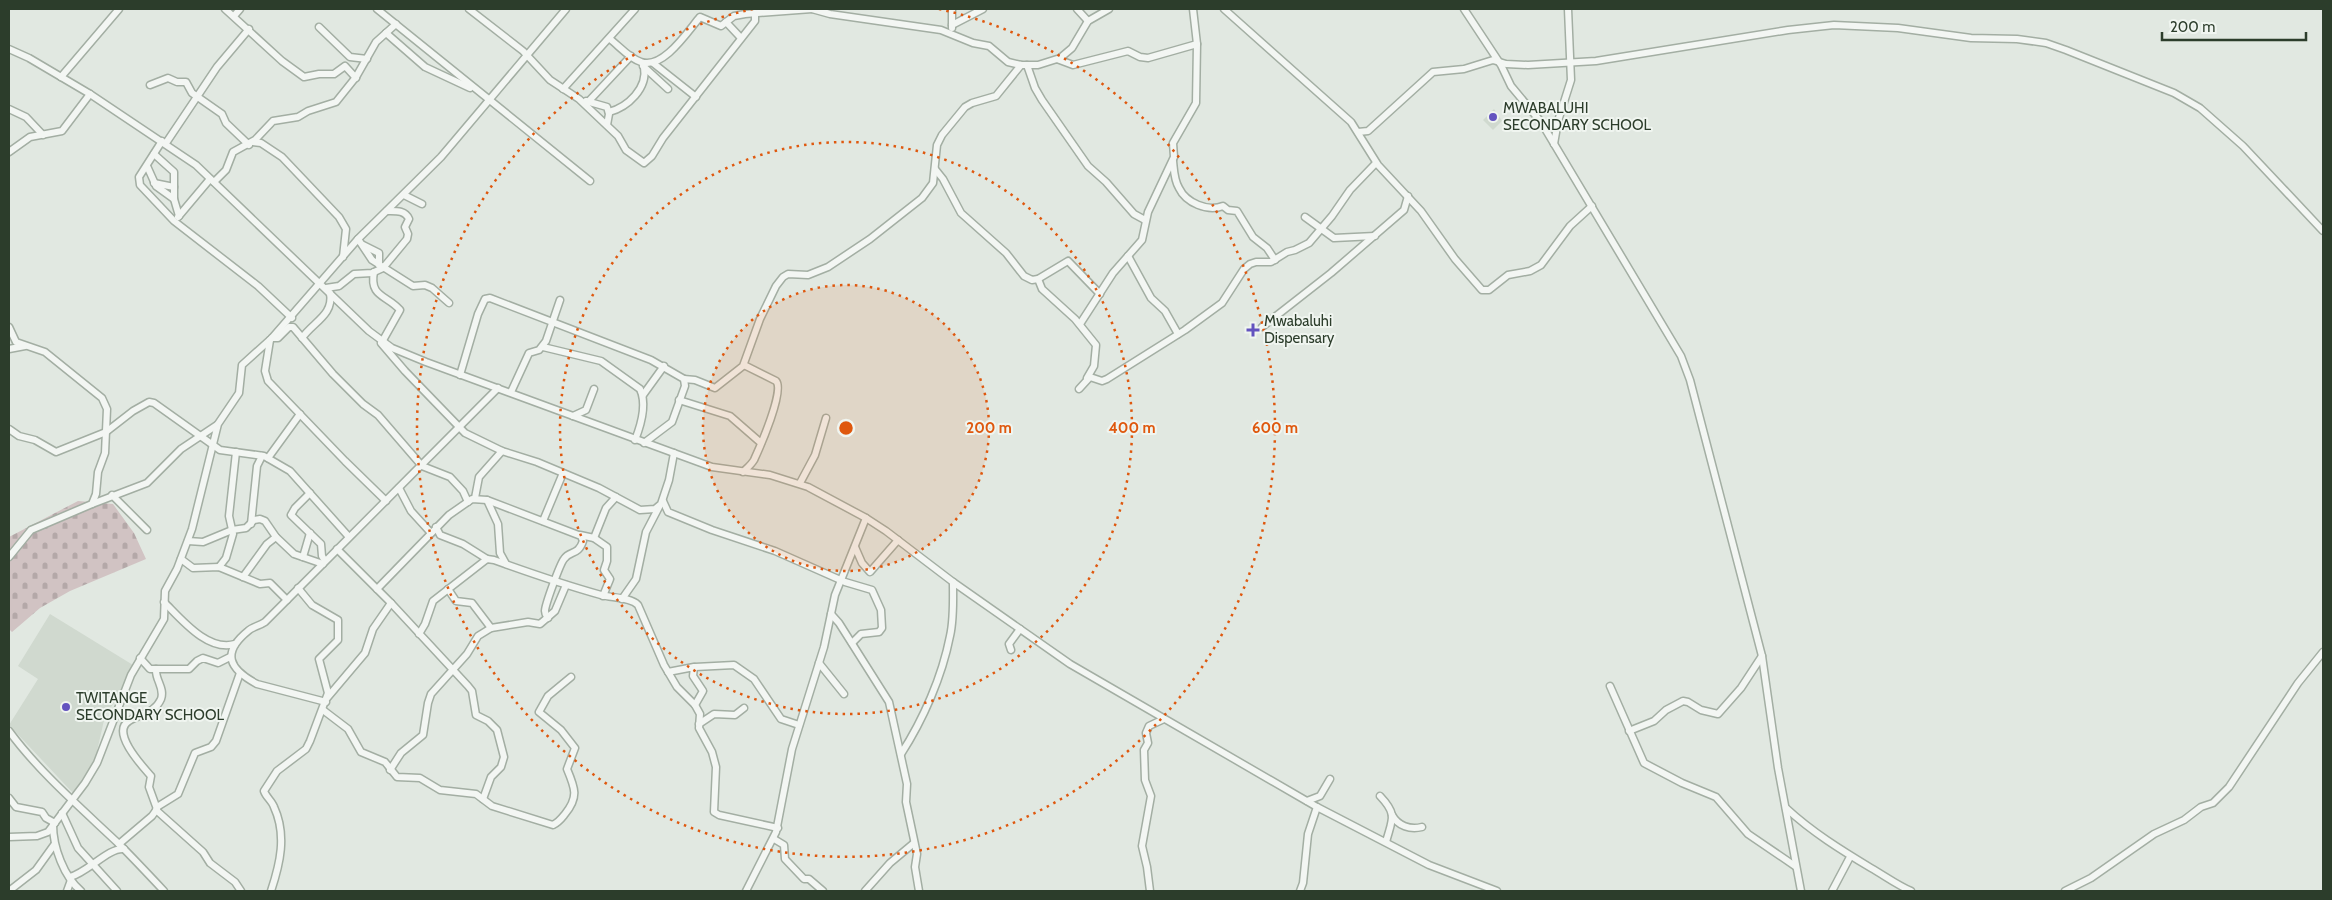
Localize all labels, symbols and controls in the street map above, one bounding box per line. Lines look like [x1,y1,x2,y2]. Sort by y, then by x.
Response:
scale bar [2162,10,2306,42]
text: 200 m [2170,18,2215,36]
place label: MWABALUHI SECONDARY SCHOOL [1503,99,1651,134]
marker: MWABALUHI SECONDARY SCHOOL [1487,111,1499,123]
place label: Mwabaluhi Dispensary [1264,312,1335,347]
marker: Mwabaluhi Dispensary [1246,323,1260,337]
centre of rings [837,419,855,437]
text: 200 m [966,419,1012,437]
text: 400 m [1109,419,1155,437]
text: 600 m [1252,419,1298,437]
place label: TWITANGE SECONDARY SCHOOL [76,689,224,724]
marker: TWITANGE SECONDARY SCHOOL [60,701,72,713]

